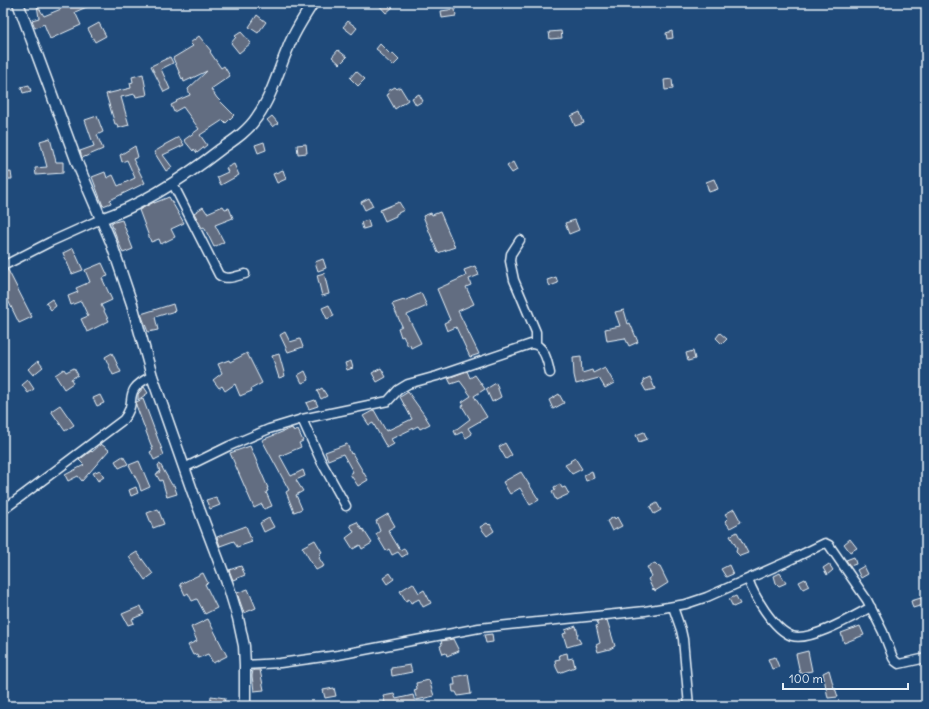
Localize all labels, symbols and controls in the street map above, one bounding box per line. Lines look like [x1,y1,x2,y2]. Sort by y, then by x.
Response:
scale bar [783,665,908,691]
text: 100 m [789,671,823,686]

